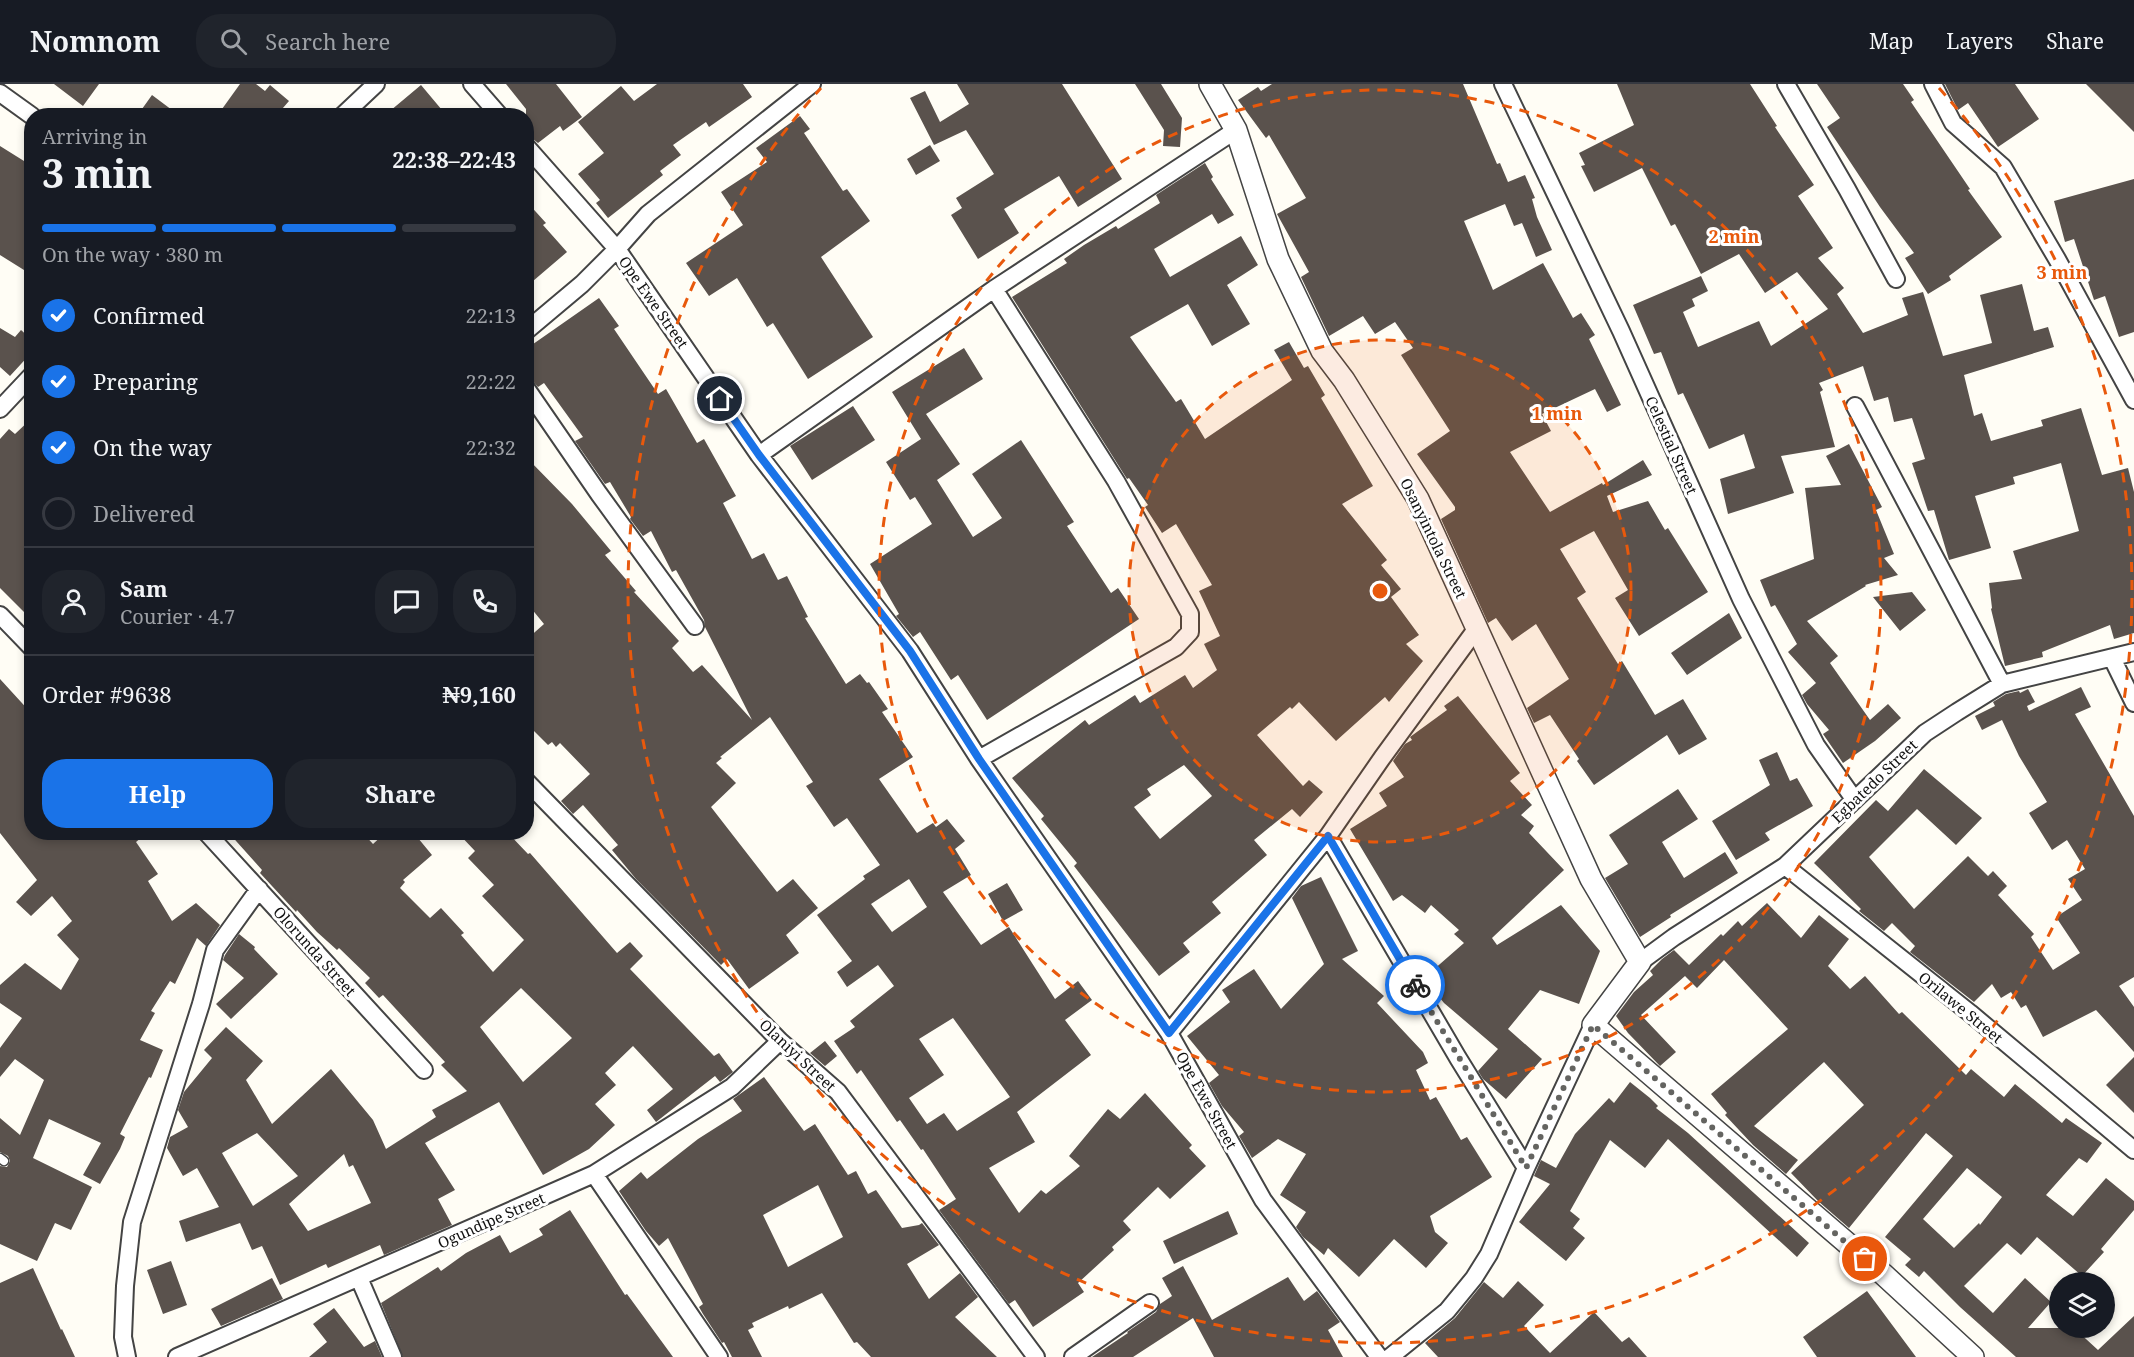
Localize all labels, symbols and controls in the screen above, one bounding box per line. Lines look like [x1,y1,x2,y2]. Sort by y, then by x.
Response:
search box [196,14,616,68]
text: Nomnom [30,22,160,60]
icon: search [217,25,250,58]
text: Search here [265,26,390,56]
text: Map [1869,27,1913,55]
text: Layers [1946,27,2013,55]
text: Share [2046,27,2104,55]
text: Arriving in [42,123,147,150]
text: 22:38–22:43 [392,144,516,174]
text: 3 min [42,146,152,199]
text: 2 min [1709,224,1759,248]
text: On the way · 380 m [42,241,223,268]
street label: Ope Ewe Street [615,252,693,352]
text: 3 min [2037,260,2087,284]
icon: check [42,299,75,332]
text: Confirmed [93,300,204,330]
text: 22:13 [466,302,516,329]
icon: check [42,365,75,398]
text: Preparing [93,366,198,396]
text: 22:22 [466,368,516,395]
pin [694,373,745,424]
icon: home [703,382,736,415]
street label: Celestial Street [1641,393,1703,497]
text: 1 min [1532,401,1582,425]
icon: check [42,431,75,464]
text: On the way [93,432,212,462]
text: 22:32 [466,434,516,461]
street label: Osanyintola Street [1396,475,1472,601]
text: Delivered [93,498,195,528]
button: person [42,570,105,633]
button: chat [375,570,438,633]
button: phone [453,570,516,633]
text: Sam [120,573,168,603]
centre of rings [1370,581,1390,601]
text: Courier · 4.7 [120,603,235,630]
text: Order #9638 [42,679,172,709]
text: ₦9,160 [442,679,516,709]
street label: Egbatedo Street [1827,735,1921,827]
button: Help [42,759,273,828]
button: Share [285,759,516,828]
street label: Olorunda Street [269,902,361,1000]
courier [1385,955,1445,1015]
street label: Orilawe Street [1915,967,2007,1047]
icon: bike [1399,969,1432,1002]
street label: Olaniyi Street [755,1014,841,1096]
street label: Ope Ewe Street [1172,1048,1242,1152]
street label: Ogundipe Street [434,1187,548,1253]
pin [1839,1233,1890,1284]
icon: bag [1848,1242,1881,1275]
map controls [2049,1272,2115,1338]
button: layers [2049,1272,2115,1338]

